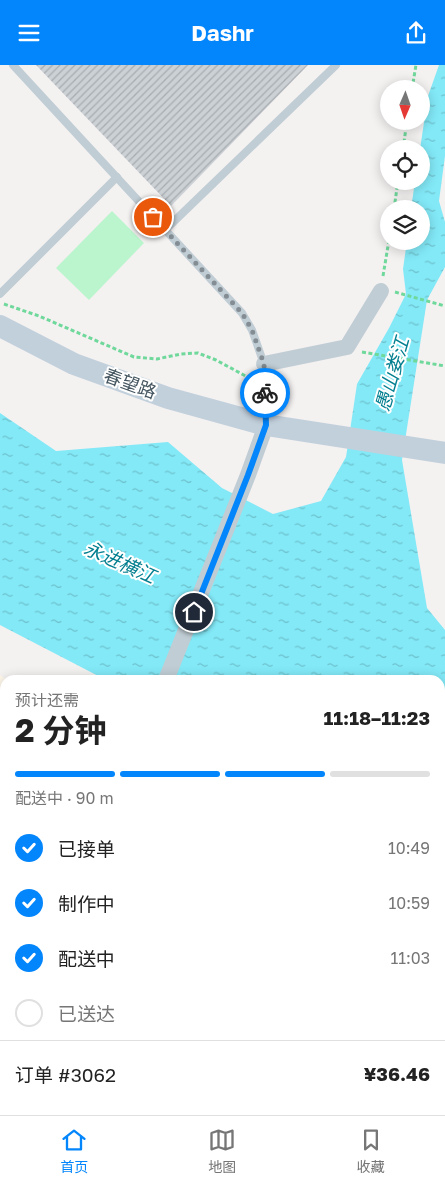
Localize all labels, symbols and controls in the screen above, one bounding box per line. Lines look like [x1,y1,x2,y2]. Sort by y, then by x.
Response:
icon: menu [15,19,43,47]
text: Dashr [191,19,254,46]
icon: share [402,19,430,47]
north arrow [380,80,430,130]
map controls [380,80,430,250]
button: locate [380,140,430,190]
pin [132,196,174,238]
button: layers [380,200,430,250]
icon: bag [139,203,167,231]
water label: 愚山娄江 [370,332,414,414]
street label: 春望路 [101,363,159,403]
courier [240,368,290,418]
icon: bike [251,379,279,407]
water label: 永进横江 [81,536,161,588]
pin [173,591,215,633]
icon: home [180,598,208,626]
text: 预计还需 [15,690,79,710]
text: 11:18–11:23 [324,706,430,729]
text: 2 分钟 [15,711,107,749]
text: 配送中 · 90 m [15,788,114,808]
icon: check [15,834,43,862]
text: 已接单 [58,837,115,860]
text: 10:49 [388,838,430,858]
icon: check [15,889,43,917]
text: 制作中 [58,892,115,915]
text: 10:59 [389,893,430,913]
icon: check [15,944,43,972]
text: 配送中 [58,947,115,970]
text: 11:03 [390,948,430,968]
text: 已送达 [58,1002,115,1025]
text: ¥36.46 [364,1062,430,1085]
text: 订单 #3062 [15,1063,116,1086]
tab: 首页 [60,1126,88,1176]
tab: 地图 [208,1126,236,1176]
tab: 收藏 [357,1126,385,1176]

